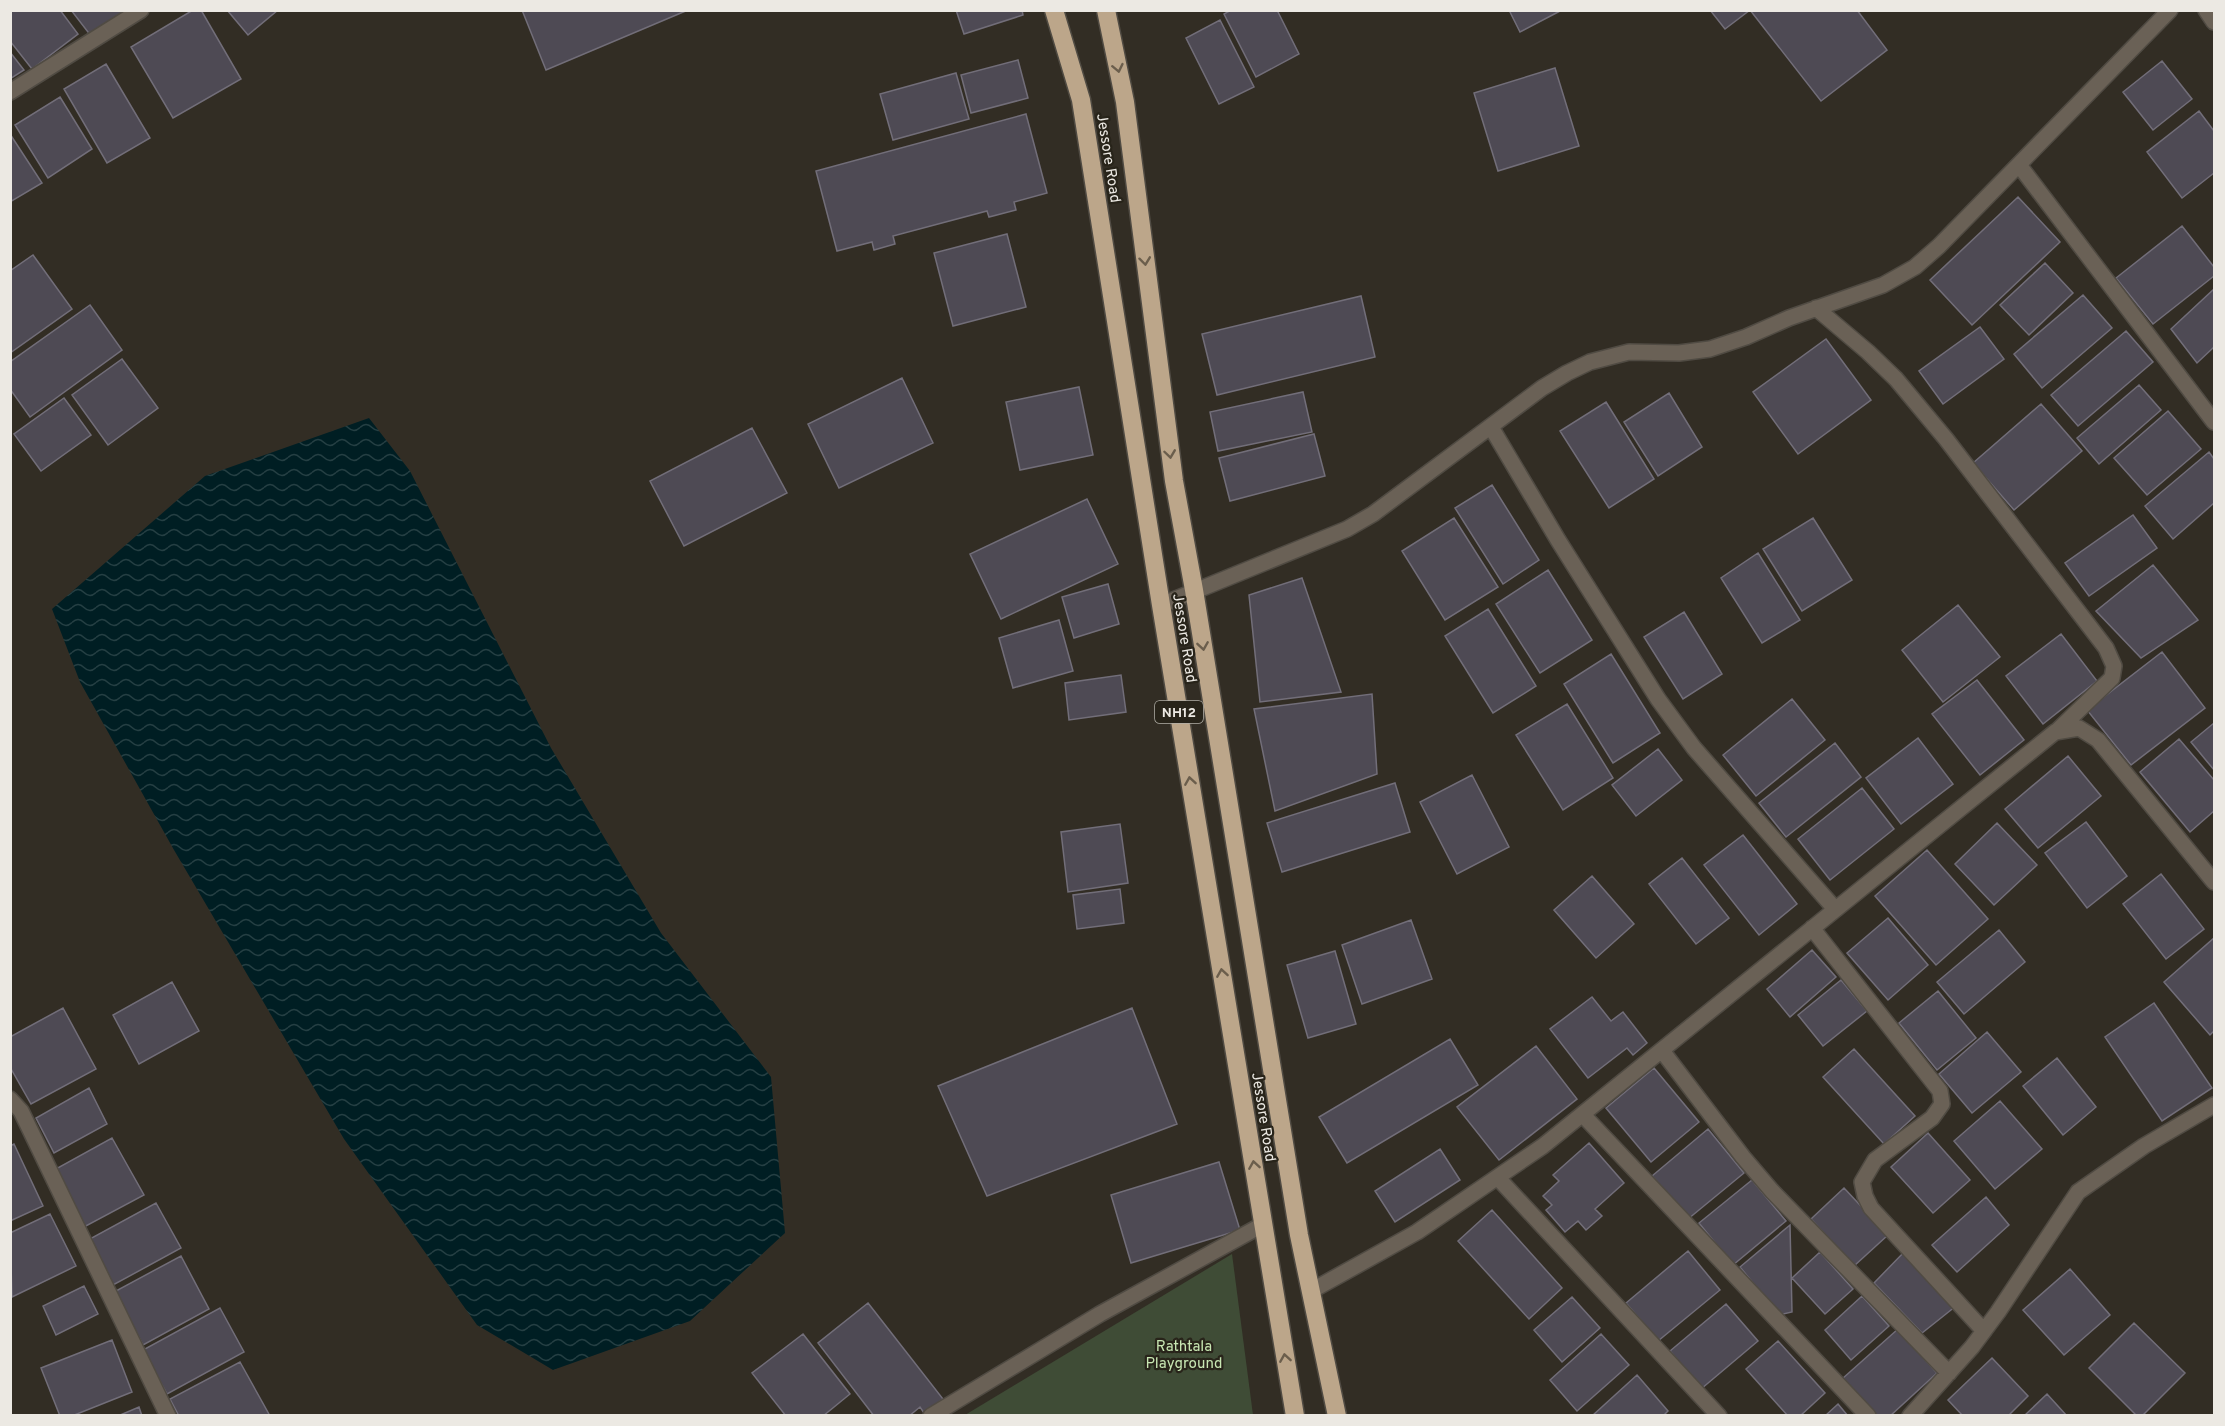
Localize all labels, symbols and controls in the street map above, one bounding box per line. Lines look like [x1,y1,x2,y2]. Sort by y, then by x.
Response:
one-way arrow [1111,62,1124,72]
street label: Jessore Road [1091,112,1124,204]
one-way arrow [1138,256,1151,265]
one-way arrow [1164,449,1176,459]
street label: Jessore Road [1167,592,1200,684]
one-way arrow [1196,642,1208,651]
road number: NH12 [1155,701,1203,723]
one-way arrow [1184,776,1197,786]
one-way arrow [1216,968,1229,978]
street label: Jessore Road [1246,1071,1279,1163]
one-way arrow [1248,1161,1261,1171]
park label: Rathtala Playground [1145,1338,1223,1374]
one-way arrow [1280,1353,1292,1362]

